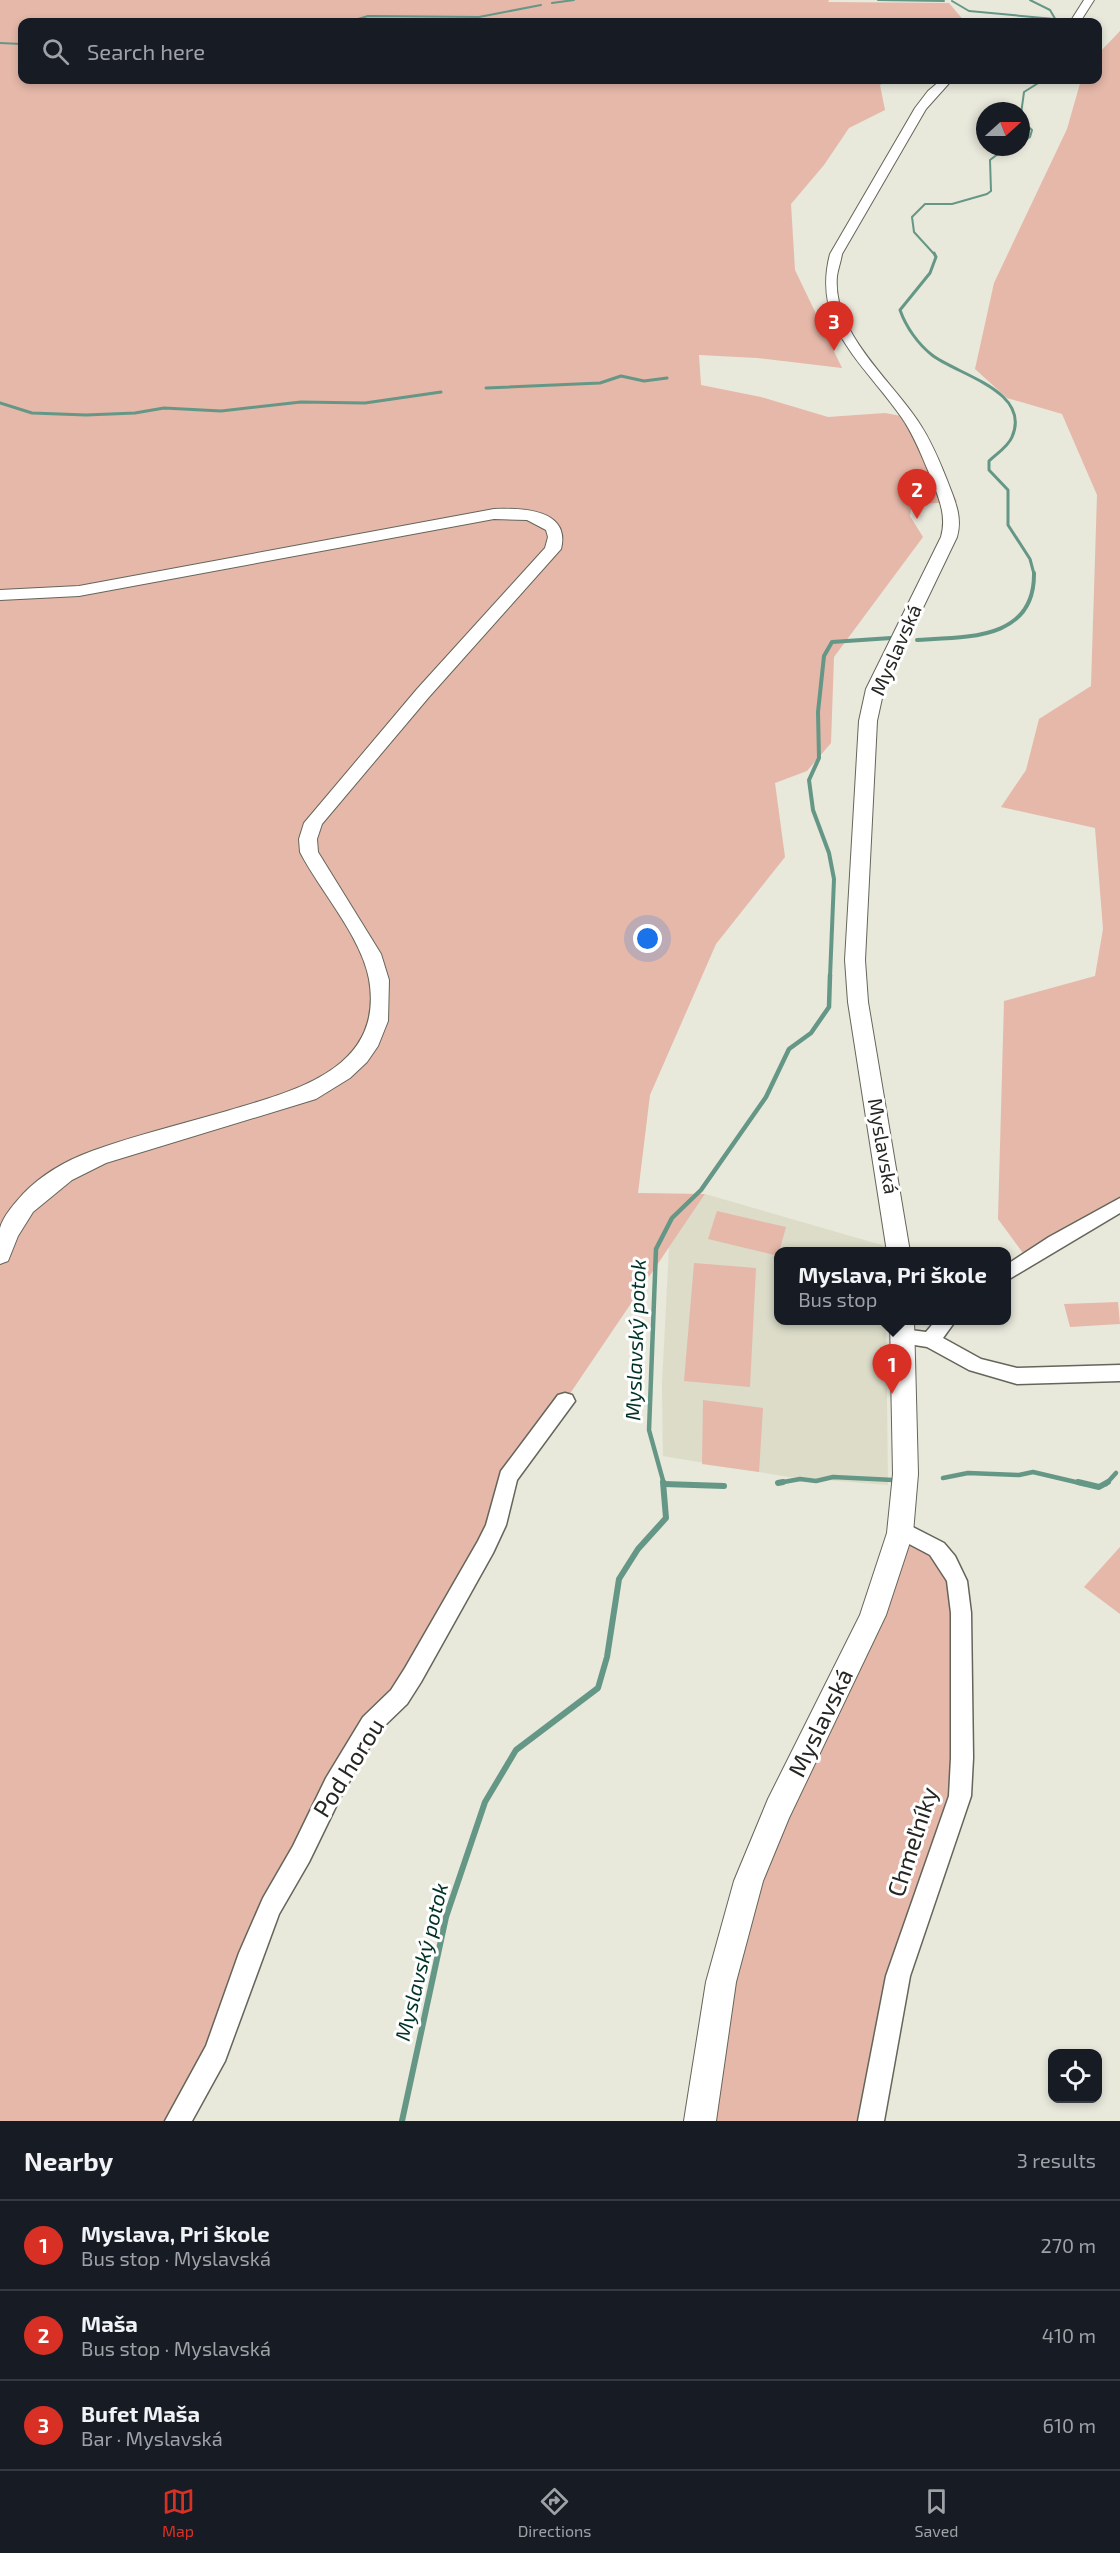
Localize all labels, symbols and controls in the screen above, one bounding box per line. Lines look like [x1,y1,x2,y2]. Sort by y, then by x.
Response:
search box [18,18,1102,84]
icon: search [39,35,72,68]
text: Search here [87,38,205,64]
north arrow [976,102,1030,156]
pin: 3 [814,302,854,351]
pin: 2 [898,470,936,519]
street label: Myslavská [864,600,926,699]
your location [633,924,662,953]
street label: Myslavská [864,1096,904,1196]
popup [774,1247,1011,1325]
water label: Myslavský potok [619,1259,651,1421]
text: Myslava, Pri škole [798,1261,987,1287]
text: Bus stop [798,1287,877,1311]
pin: 1 [872,1344,912,1394]
street label: Myslavská [781,1664,858,1781]
street label: Pod horou [306,1712,389,1822]
street label: Chmeľníky [880,1783,943,1900]
water label: Myslavský potok [389,1880,453,2043]
map controls [1048,2049,1102,2103]
button: locate [1048,2049,1102,2103]
text: Nearby [24,2145,113,2176]
text: 3 results [1017,2148,1096,2172]
text: Myslava, Pri škole [81,2220,270,2246]
text: 1 [39,2233,48,2257]
text: 270 m [1040,2233,1096,2257]
text: Bus stop · Myslavská [81,2246,271,2270]
text: Maša [81,2310,138,2336]
text: 2 [38,2323,49,2347]
text: 410 m [1042,2323,1096,2347]
text: Bus stop · Myslavská [81,2336,271,2360]
text: Bufet Maša [81,2400,200,2426]
text: 3 [38,2413,49,2437]
text: 610 m [1043,2413,1096,2437]
text: Bar · Myslavská [81,2426,223,2450]
tab: Map [162,2485,195,2540]
tab: Directions [518,2485,591,2540]
tab: Saved [915,2485,958,2540]

